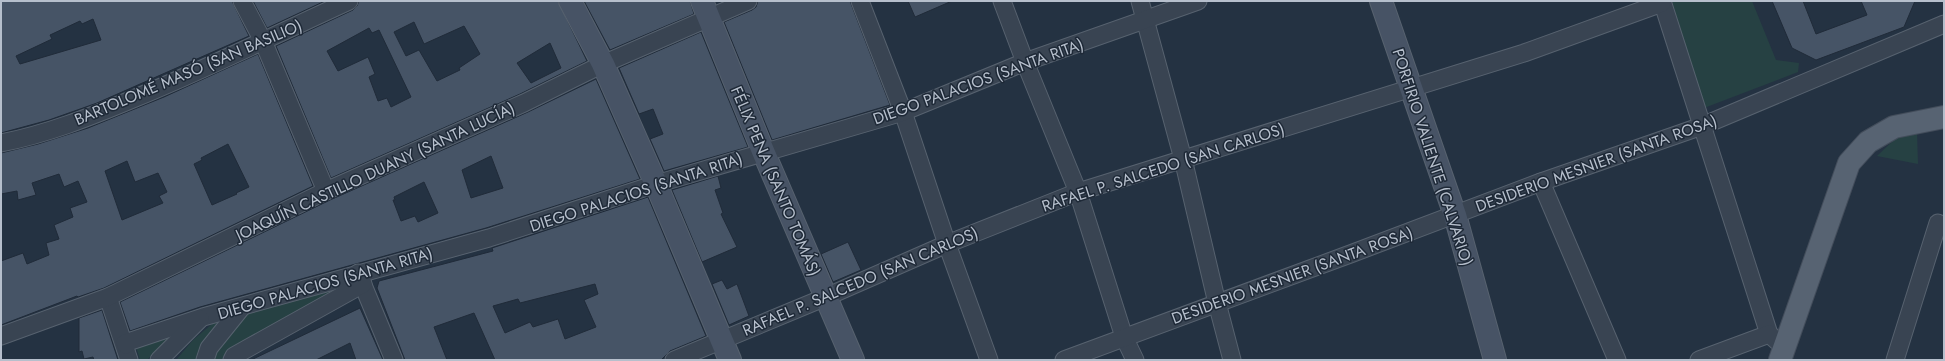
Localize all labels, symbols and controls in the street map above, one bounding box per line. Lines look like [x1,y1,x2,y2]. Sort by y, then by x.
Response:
street label: BARTOLOMÉ MASÓ (SAN BASILIO) [71,14,306,131]
street label: DIEGO PALACIOS (SANTA RITA) [870,33,1087,130]
street label: PORFIRIO VALIENTE (CALVARIO) [1386,45,1479,269]
street label: FÉLIX PENA (SANTO TOMÁS) [725,83,826,280]
street label: JOAQUÍN CASTILLO DUANY (SANTA LUCÍA) [230,96,519,247]
street label: DESIDERIO MESNIER (SANTA ROSA) [1472,109,1720,218]
street label: RAFAEL P. SALCEDO (SAN CARLOS) [1039,117,1287,218]
street label: DIEGO PALACIOS (SANTA RITA) [527,147,746,238]
street label: RAFAEL P. SALCEDO (SAN CARLOS) [739,221,982,342]
street label: DESIDERIO MESNIER (SANTA ROSA) [1168,221,1416,330]
street label: DIEGO PALACIOS (SANTA RITA) [215,242,435,325]

